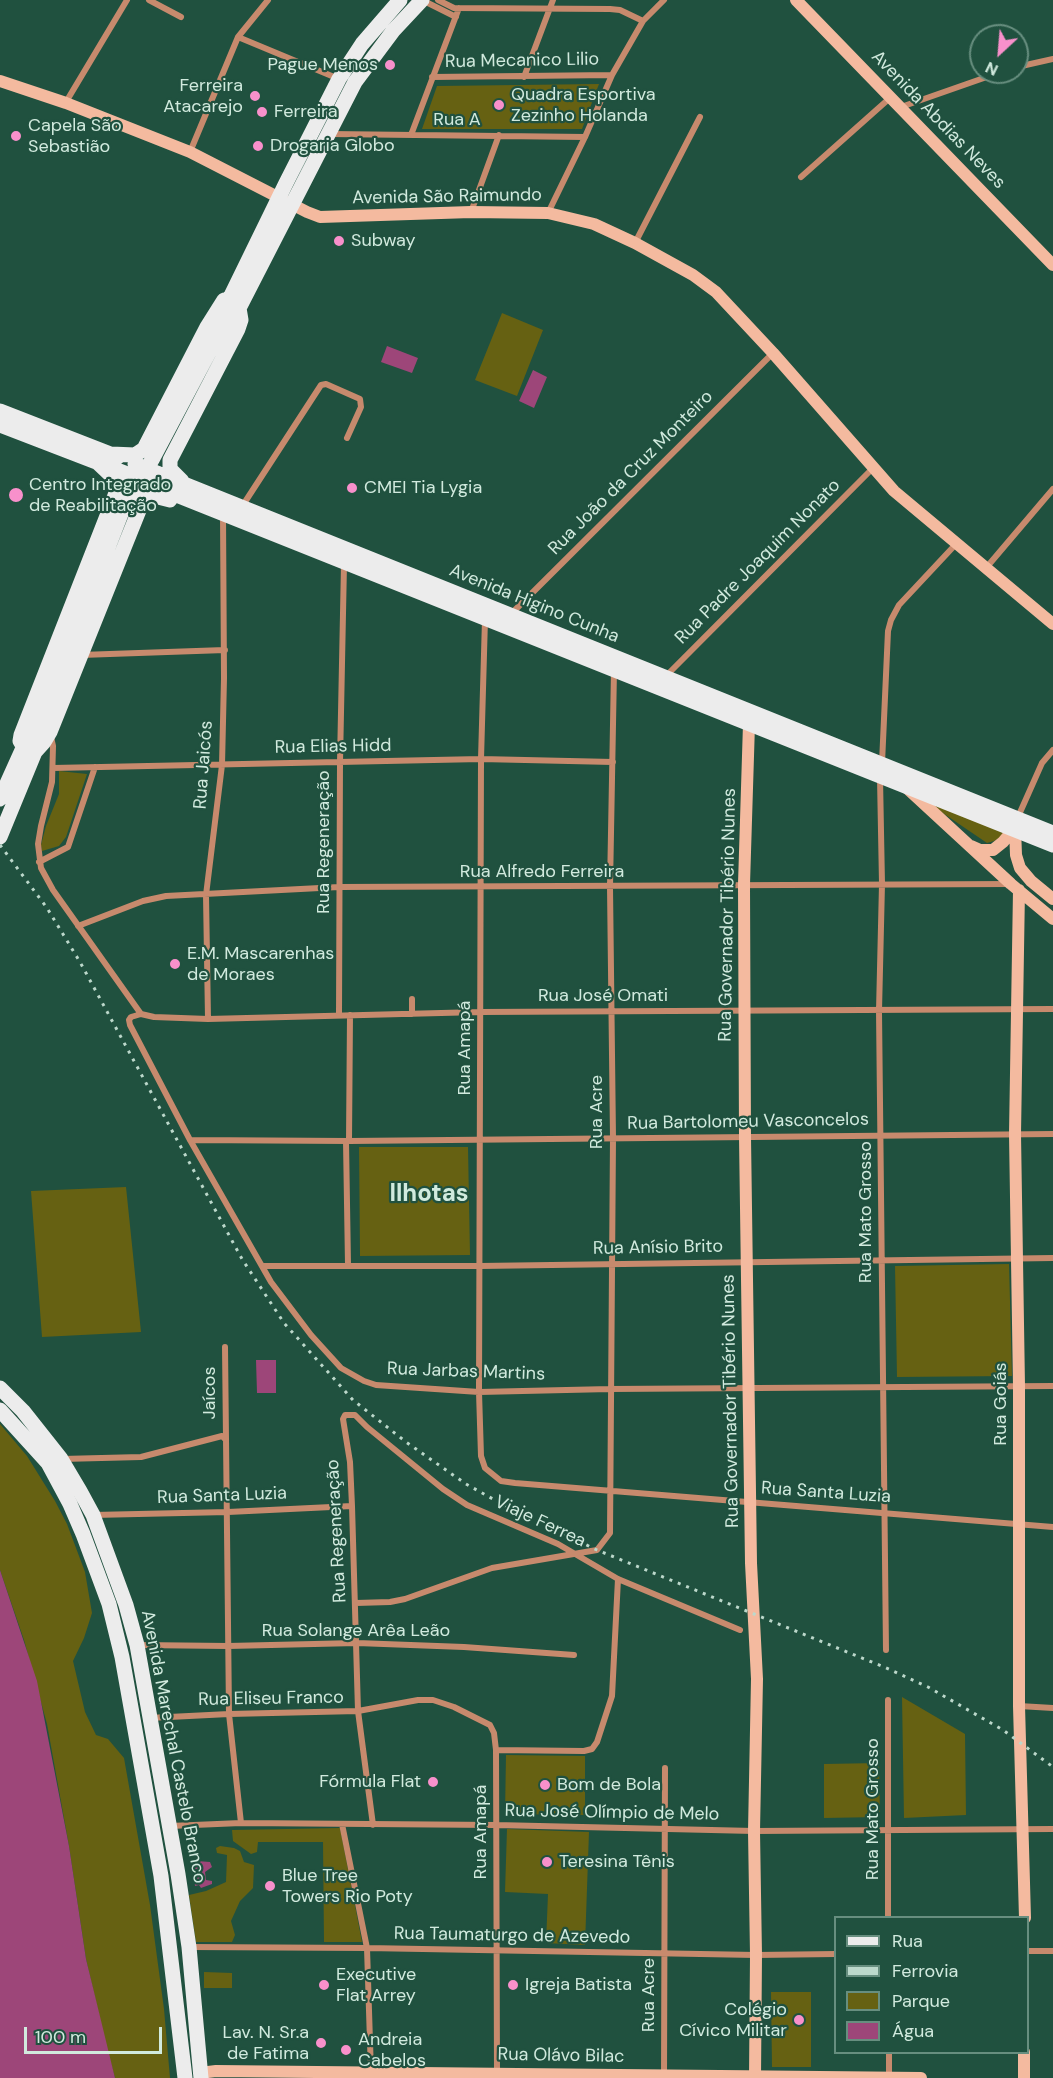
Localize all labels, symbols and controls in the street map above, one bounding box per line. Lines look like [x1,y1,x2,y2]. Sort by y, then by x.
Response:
north arrow [969,24,1029,84]
street label: Avenida Abdias Neves [866,46,1010,194]
street label: Rua Mecanico Lilio [445,49,599,73]
place label: Pague Menos [267,54,378,76]
marker: Pague Menos [383,58,397,72]
place label: Ferreira Atacarejo [163,75,243,118]
place label: Quadra Esportiva Zezinho Holanda [511,84,656,127]
marker: Ferreira Atacarejo [248,89,262,103]
marker: Quadra Esportiva Zezinho Holanda [492,98,506,112]
place label: Ferreira [274,101,337,123]
marker: Ferreira [255,105,269,119]
street label: Rua A [433,109,481,131]
place label: Capela São Sebastião [28,115,122,158]
marker: Capela São Sebastião [9,129,23,143]
place label: Drogaria Globo [270,135,395,157]
marker: Drogaria Globo [251,139,265,153]
street label: Avenida São Raimundo [352,185,542,209]
place label: Subway [351,230,416,252]
marker: Subway [332,234,346,248]
street label: Rua João da Cruz Monteiro [544,386,718,560]
place label: Centro Integrado de Reabilitação [29,474,171,516]
street label: Rua Padre Joaquim Nonato [671,475,845,649]
place label: CMEI Tia Lygia [364,477,482,499]
marker: CMEI Tia Lygia [345,481,359,495]
marker: Centro Integrado de Reabilitação [7,486,25,504]
street label: Avenida Higino Cunha [446,560,622,648]
street label: Rua Jaicós [190,720,218,810]
street label: Rua Elias Hidd [274,735,392,759]
street label: Rua Regeneração [313,770,335,914]
street label: Rua Governador Tibério Nunes [715,788,741,1042]
street label: Rua Alfredo Ferreira [460,861,624,883]
place label: E.M. Mascarenhas de Moraes [187,943,334,986]
marker: E.M. Mascarenhas de Moraes [168,957,182,971]
street label: Rua José Omati [538,985,668,1007]
street label: Rua Amapá [454,1001,476,1095]
street label: Rua Acre [586,1075,608,1149]
street label: Rua Bartolomeu Vasconcelos [627,1109,869,1135]
street label: Rua Mato Grosso [855,1141,877,1283]
district label: Ilhotas [389,1181,469,1209]
street label: Rua Anísio Brito [593,1236,723,1260]
street label: Rua Governador Tibério Nunes [718,1274,744,1528]
street label: Rua Jarbas Martins [387,1358,545,1386]
street label: Rua Goiás [990,1362,1012,1446]
street label: Jaícos [199,1367,221,1419]
street label: Rua Regeneração [322,1459,352,1603]
street label: Rua Santa Luzia [760,1478,892,1508]
street label: Rua Santa Luzia [157,1483,287,1509]
street label: Viaje Ferrea [491,1492,589,1552]
street label: Avenida Marechal Castelo Branco [136,1609,210,1885]
street label: Rua Solange Arêa Leão [262,1620,450,1642]
street label: Rua Eliseu Franco [198,1687,344,1711]
street label: Rua Mato Grosso [862,1738,884,1880]
place label: Fórmula Flat [319,1771,421,1793]
place label: Bom de Bola [557,1774,661,1796]
marker: Fórmula Flat [426,1775,440,1789]
marker: Bom de Bola [538,1778,552,1792]
street label: Rua Amapá [470,1785,492,1879]
street label: Rua José Olímpio de Melo [504,1800,720,1826]
place label: Teresina Tênis [559,1851,675,1873]
marker: Teresina Tênis [540,1855,554,1869]
place label: Blue Tree Towers Rio Poty [282,1865,413,1908]
marker: Blue Tree Towers Rio Poty [263,1879,277,1893]
legend [834,1916,1029,2054]
street label: Rua Taumaturgo de Azevedo [394,1923,630,1949]
text: Rua [892,1929,923,1953]
street label: Rua Acre [638,1958,660,2032]
text: Ferrovia [892,1959,958,1983]
place label: Executive Flat Arrey [336,1964,416,2006]
place label: Igreja Batista [525,1974,632,1996]
marker: Executive Flat Arrey [317,1978,331,1992]
marker: Igreja Batista [506,1978,520,1992]
text: Parque [892,1989,950,2013]
place label: Colégio Cívico Militar [679,1999,787,2042]
marker: Colégio Cívico Militar [792,2013,806,2027]
scale bar [27,2015,165,2053]
text: Água [892,2019,934,2043]
place label: Lav. N. Sr.a de Fatima [222,2022,309,2064]
text: 100 m [35,2025,86,2049]
place label: Andreia Cabelos [358,2029,426,2072]
marker: Lav. N. Sr.a de Fatima [314,2036,328,2050]
marker: Andreia Cabelos [339,2043,353,2057]
street label: Rua Olávo Bilac [497,2044,625,2068]

